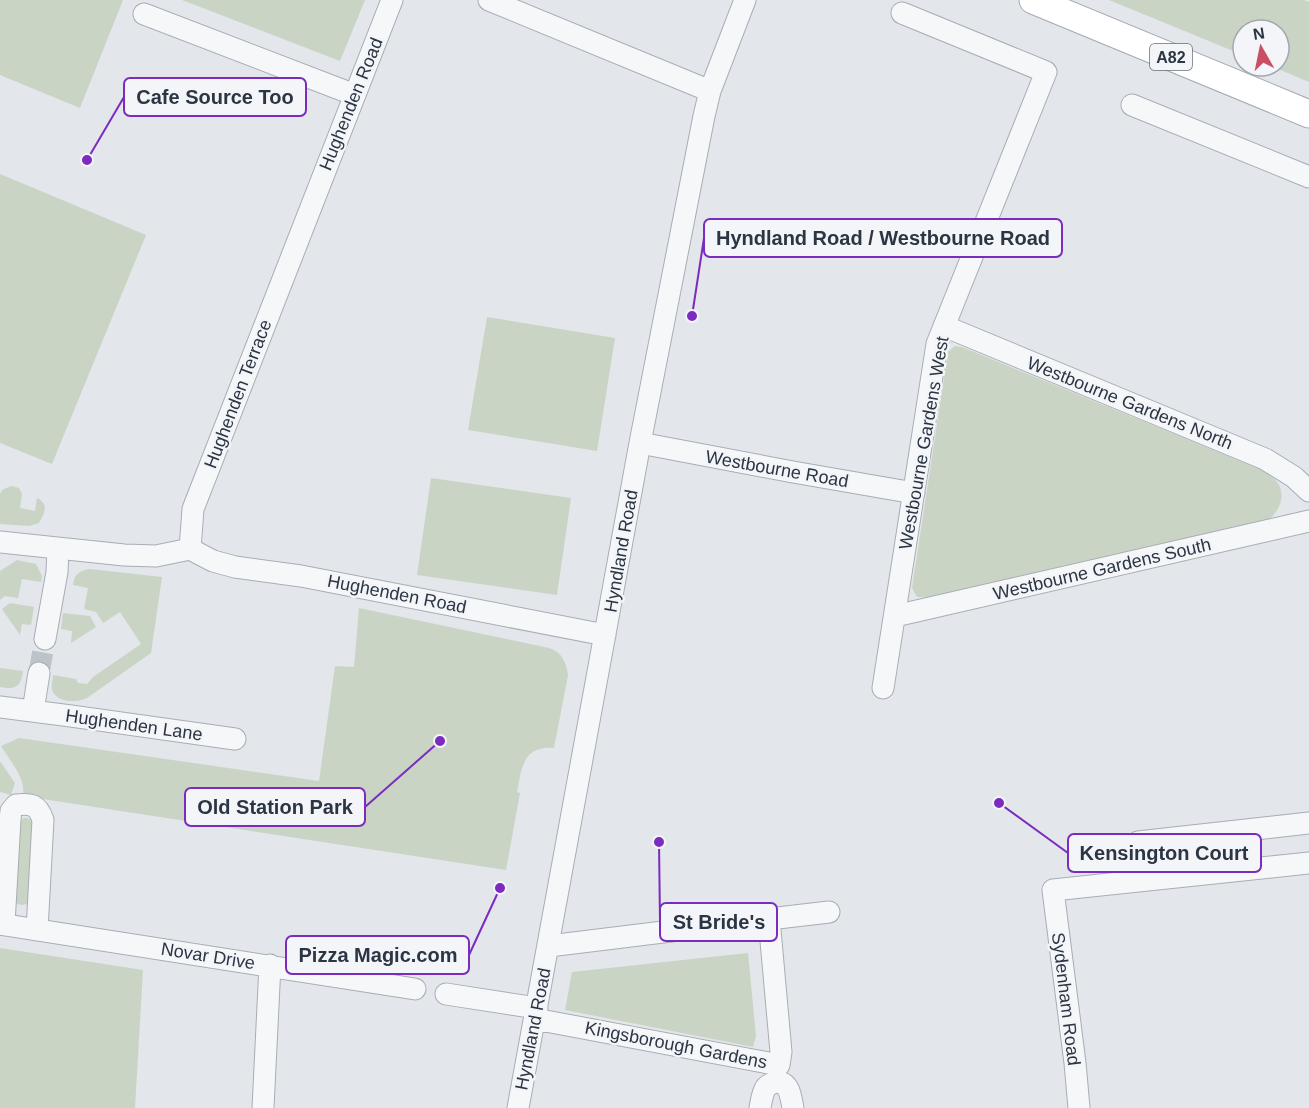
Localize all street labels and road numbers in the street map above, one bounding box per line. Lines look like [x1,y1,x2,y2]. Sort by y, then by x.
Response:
street label: Hughenden Road [315,35,387,173]
road number: A82 [1150,44,1192,70]
street label: Hughenden Terrace [200,317,276,471]
street label: Westbourne Gardens West [895,335,953,551]
street label: Westbourne Gardens North [1024,353,1236,453]
street label: Westbourne Road [704,447,850,491]
street label: Hyndland Road [600,488,642,614]
street label: Westbourne Gardens South [991,534,1213,604]
street label: Hughenden Road [326,571,468,617]
street label: Hughenden Lane [64,705,204,745]
street label: Sydenham Road [1048,931,1084,1067]
street label: Novar Drive [160,939,256,973]
street label: Hyndland Road [511,966,555,1092]
street label: Kingsborough Gardens [583,1018,769,1072]

